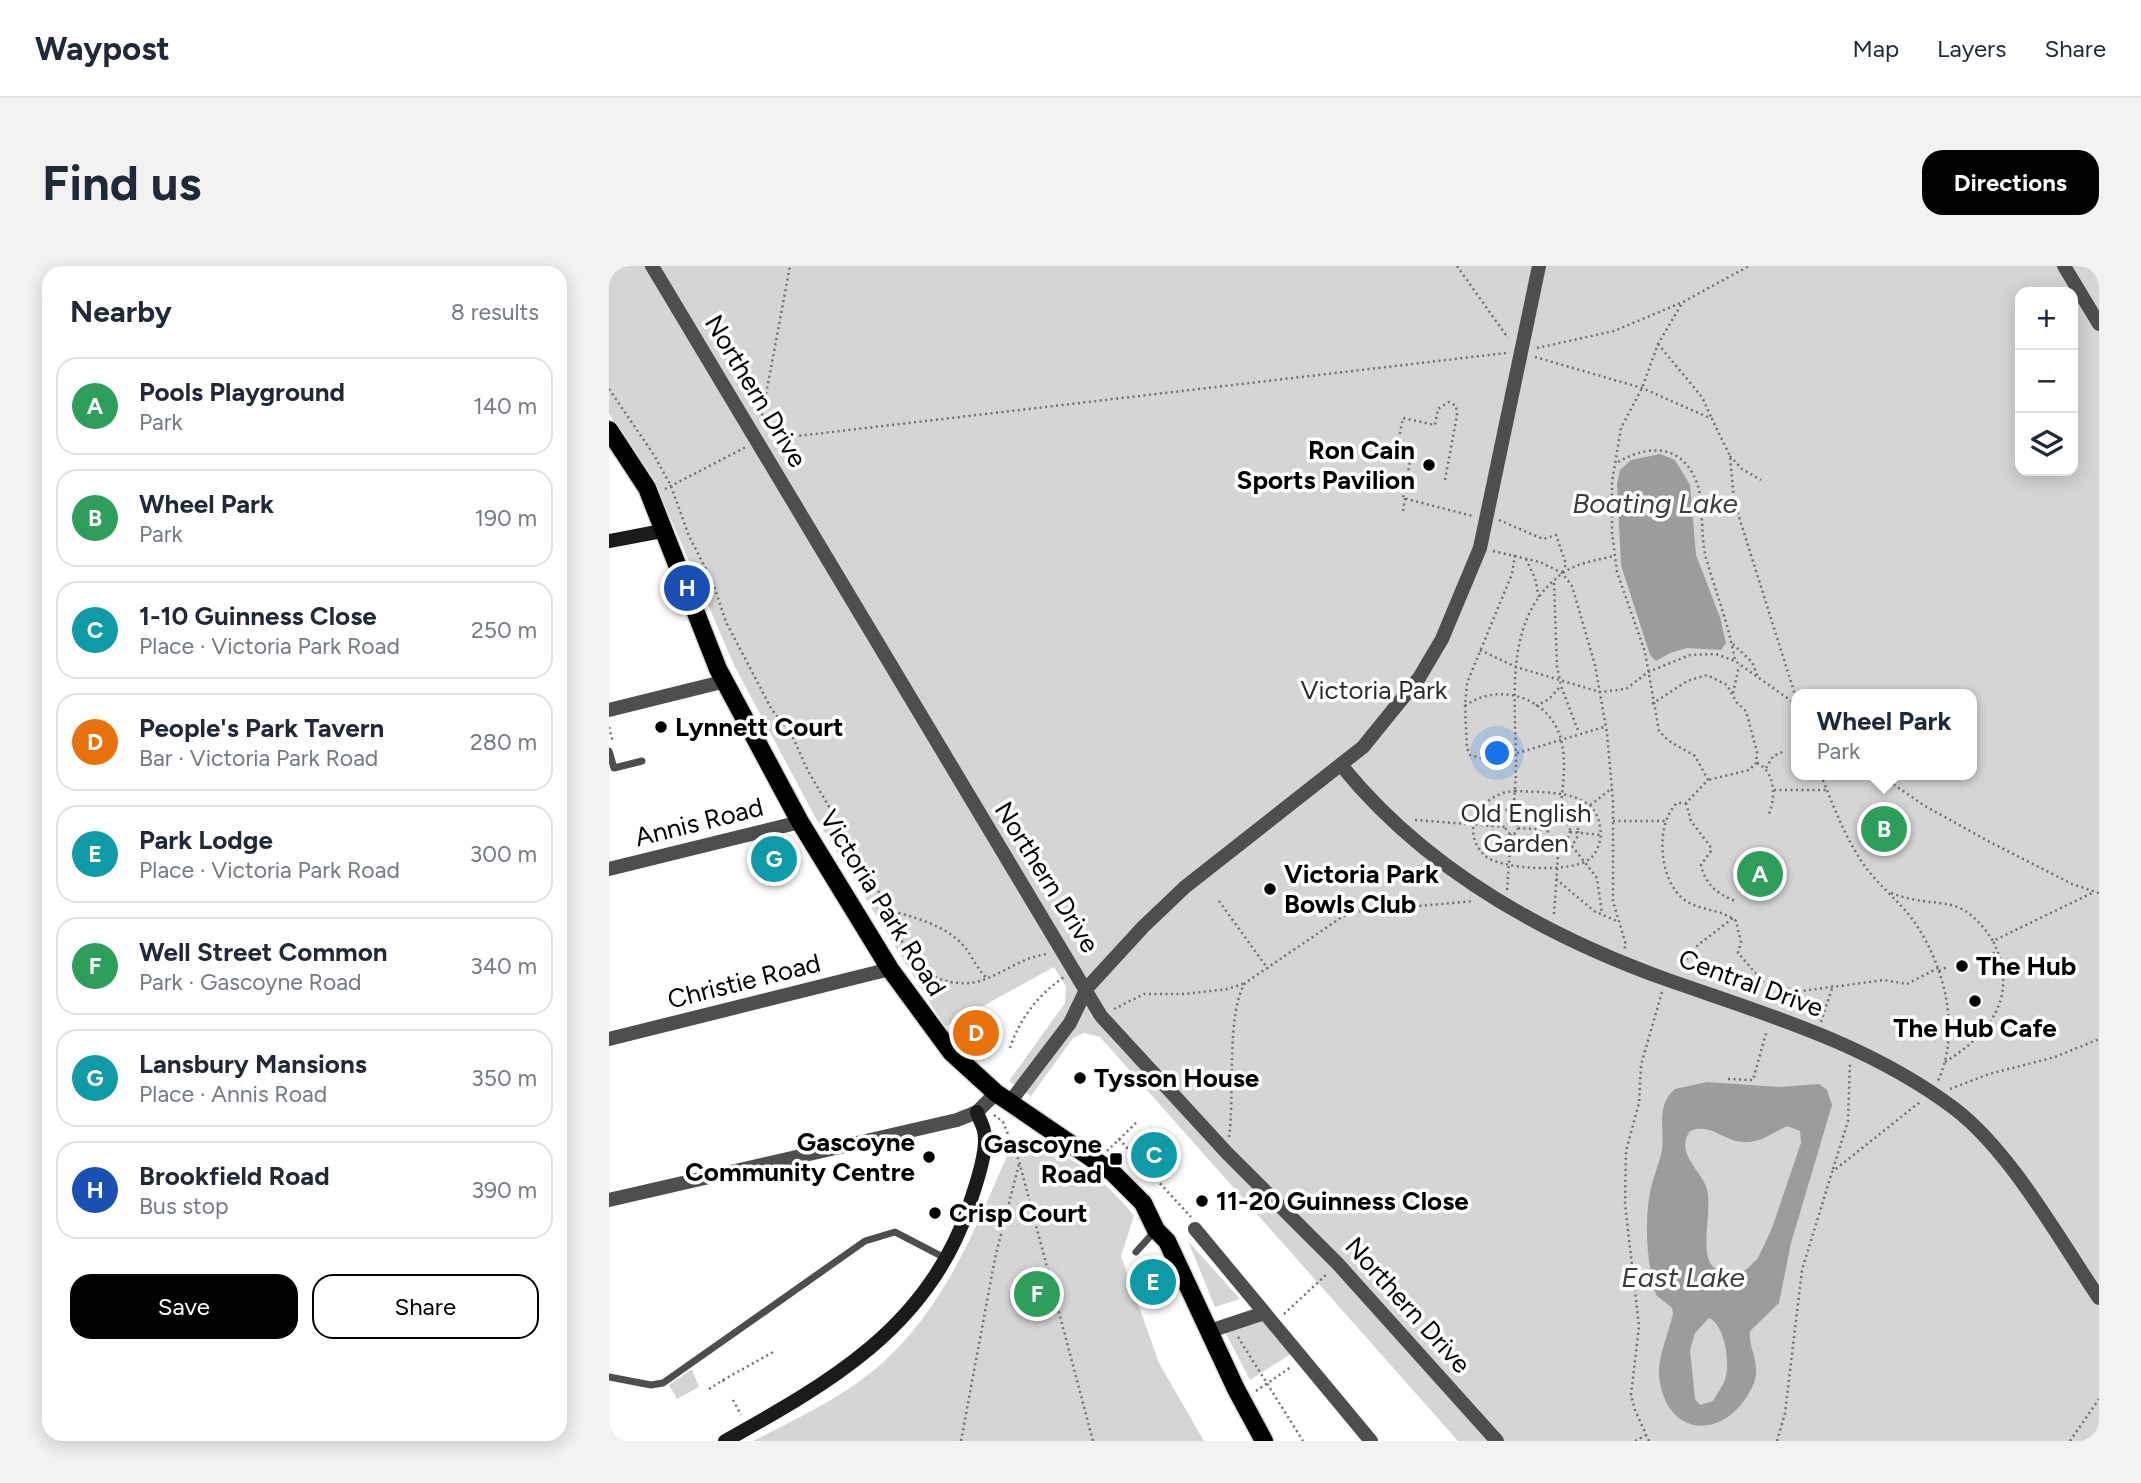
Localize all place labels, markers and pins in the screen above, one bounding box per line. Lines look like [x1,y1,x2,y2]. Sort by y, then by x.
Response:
place label: Ron Cain Sports Pavilion [1237,434,1415,496]
marker: Ron Cain Sports Pavilion [1421,457,1437,473]
pin: H [664,562,710,614]
place label: Lynnett Court [675,711,844,743]
marker: Lynnett Court [653,719,669,735]
pin: B [1861,803,1907,855]
pin: G [751,833,797,885]
pin: A [1737,848,1783,900]
place label: Victoria Park Bowls Club [1284,858,1439,920]
marker: Victoria Park Bowls Club [1262,881,1278,897]
place label: The Hub [1976,950,2076,982]
marker: The Hub [1954,958,1970,974]
marker: The Hub Cafe [1967,993,1983,1009]
pin: D [953,1007,999,1059]
place label: The Hub Cafe [1893,1012,2057,1044]
place label: Tysson House [1094,1062,1259,1094]
marker: Tysson House [1072,1070,1088,1086]
place label: Gascoyne Community Centre [685,1126,915,1188]
place label: Gascoyne Road [984,1128,1102,1190]
pin: C [1131,1129,1177,1181]
marker: Gascoyne Community Centre [921,1149,937,1165]
marker: Gascoyne Road [1108,1151,1124,1167]
place label: 11-20 Guinness Close [1216,1185,1469,1217]
marker: 11-20 Guinness Close [1194,1193,1210,1209]
place label: Crisp Court [949,1197,1087,1229]
marker: Crisp Court [927,1205,943,1221]
pin: E [1130,1256,1176,1308]
pin: F [1014,1268,1060,1320]

